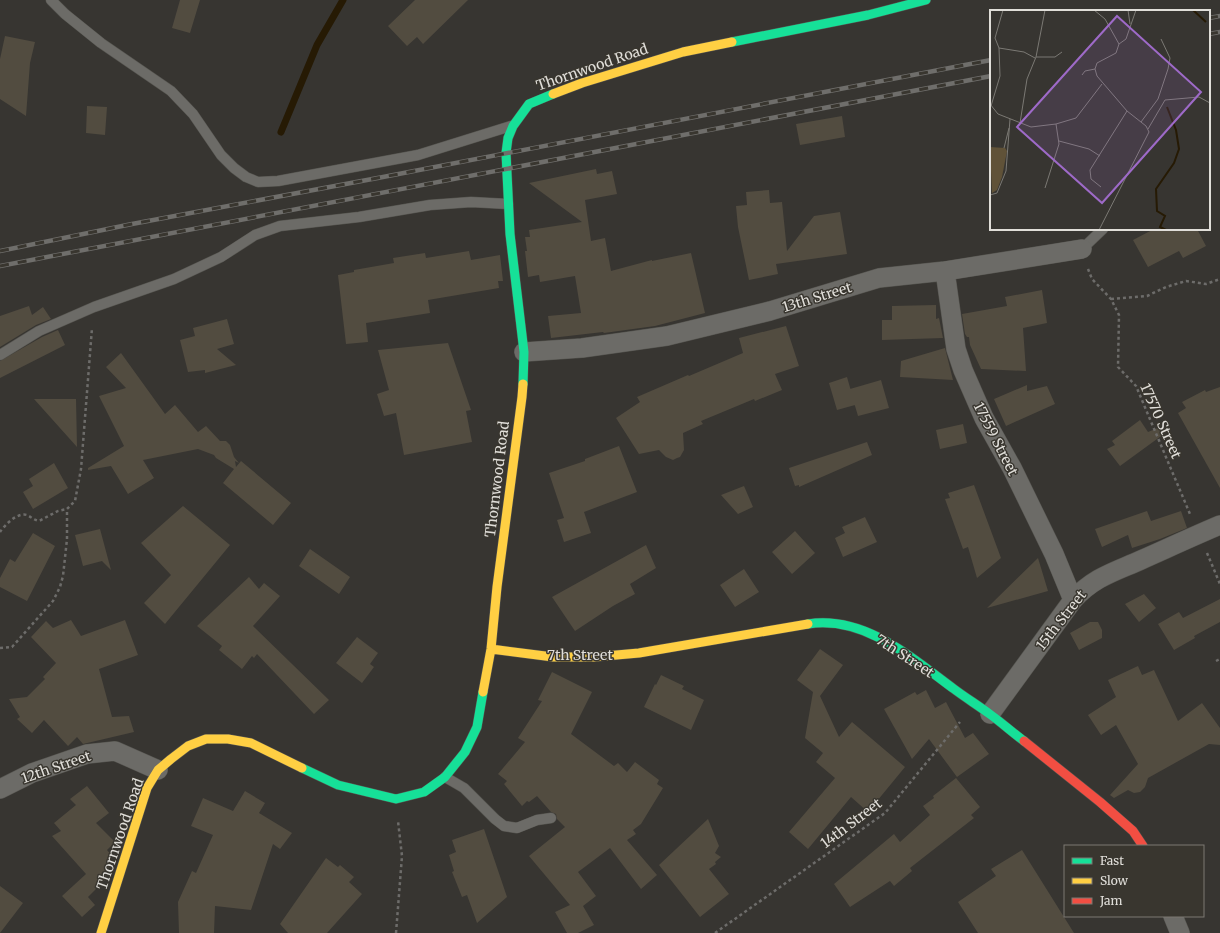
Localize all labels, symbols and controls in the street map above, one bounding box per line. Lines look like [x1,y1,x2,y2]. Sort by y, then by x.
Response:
inset map [990,10,1210,230]
street label: Thornwood Road [534,39,651,95]
street label: 13th Street [780,278,854,316]
street label: 17570 Street [1136,380,1186,462]
street label: 17559 Street [970,399,1022,479]
street label: Thornwood Road [481,419,513,538]
street label: 15th Street [1032,586,1090,654]
street label: 7th Street [873,631,938,682]
street label: 7th Street [547,646,613,664]
street label: 12th Street [19,747,94,787]
street label: Thornwood Road [92,775,148,892]
street label: 14th Street [817,794,886,852]
legend [1064,845,1204,917]
text: Fast [1100,853,1124,868]
text: Slow [1100,873,1129,888]
text: Jam [1099,893,1123,908]

